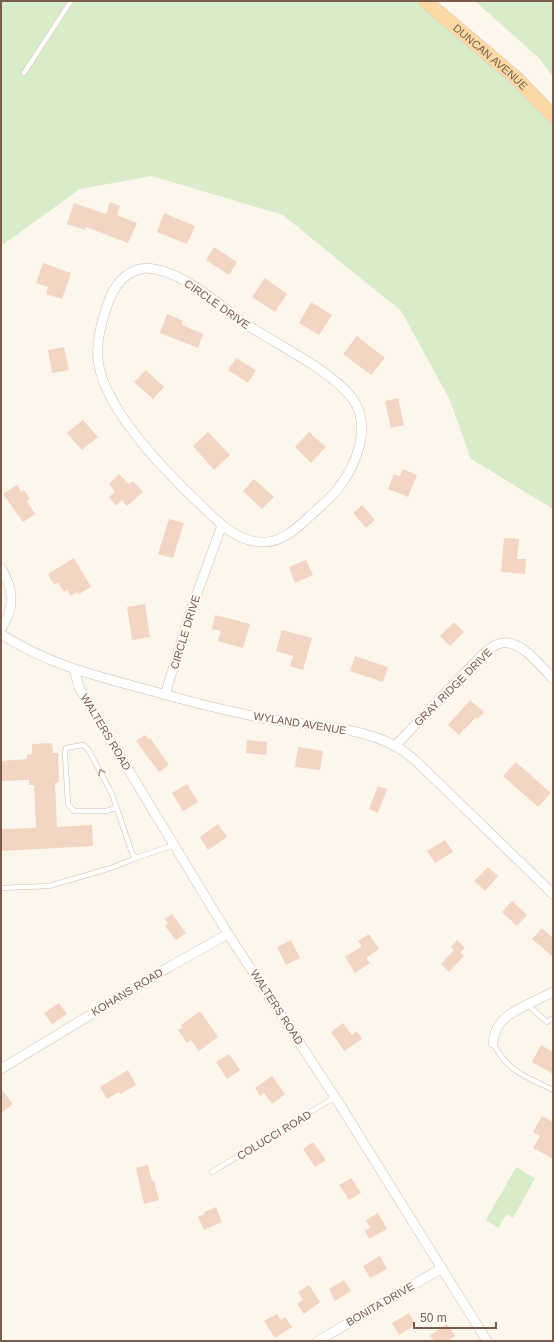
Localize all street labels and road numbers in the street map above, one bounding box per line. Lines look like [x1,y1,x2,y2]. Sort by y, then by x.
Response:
street label: DUNCAN AVENUE [451,22,530,92]
street label: CIRCLE DRIVE [182,277,252,331]
street label: CIRCLE DRIVE [168,593,202,671]
street label: GRAY RIDGE DRIVE [412,646,494,728]
street label: WALTERS ROAD [79,692,134,772]
street label: WYLAND AVENUE [253,710,347,736]
street label: KOHANS ROAD [89,966,165,1018]
street label: WALTERS ROAD [248,967,306,1047]
street label: COLUCCI ROAD [235,1108,313,1162]
street label: BONITA DRIVE [344,1280,416,1328]

